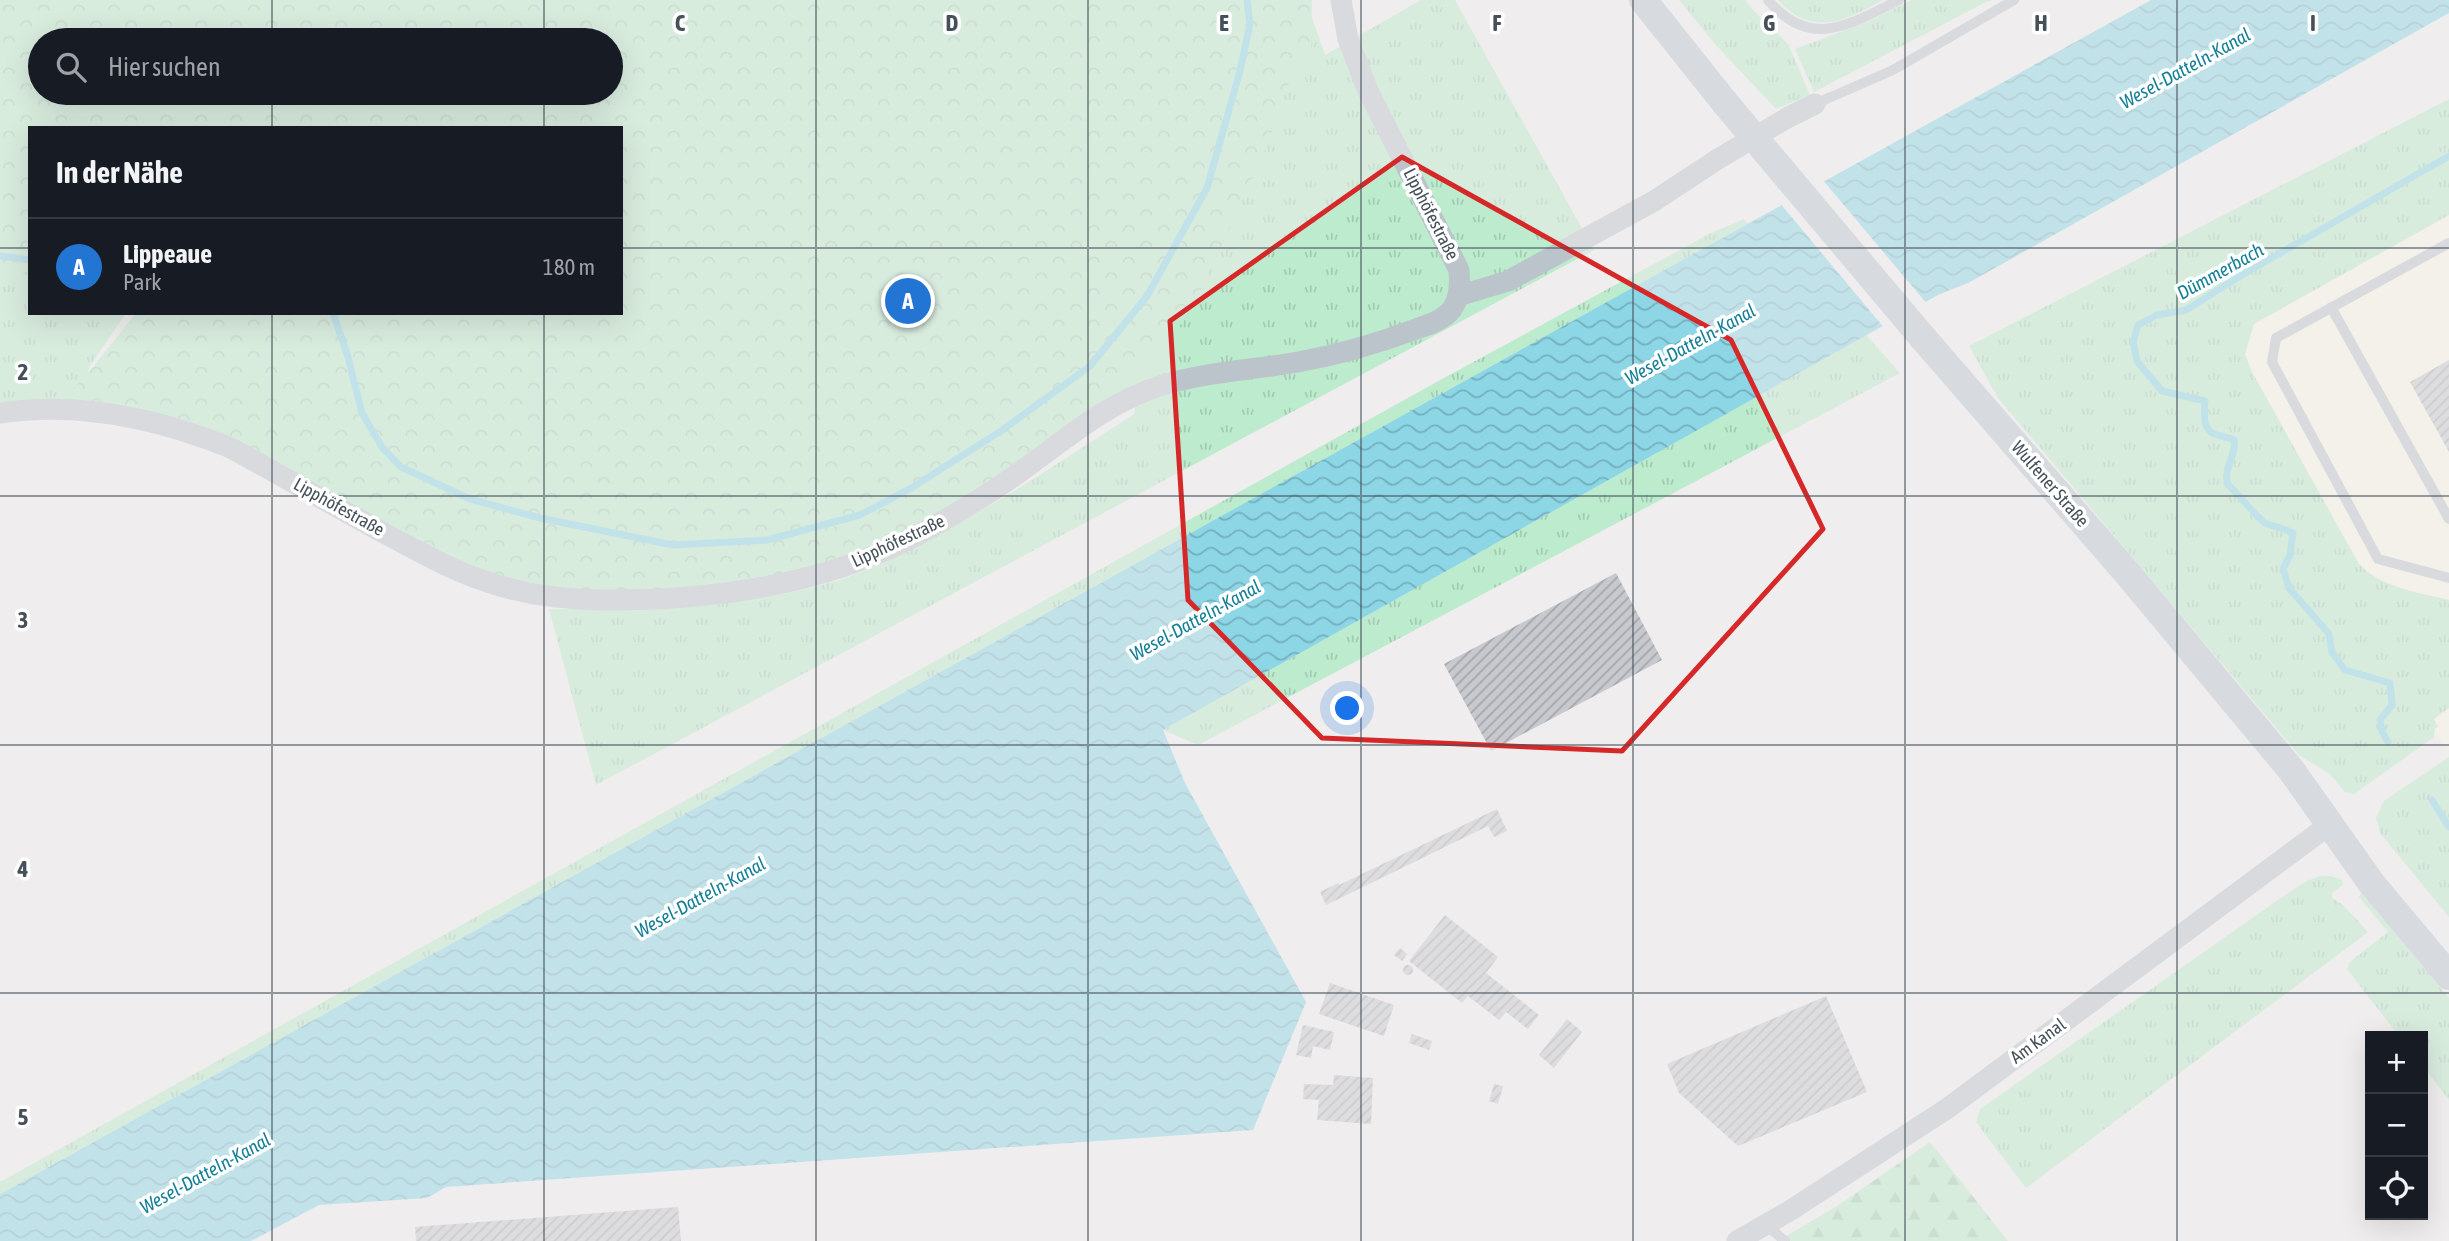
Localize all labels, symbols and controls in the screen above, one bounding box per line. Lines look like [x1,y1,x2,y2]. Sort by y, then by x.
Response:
text: C [675,10,686,36]
text: D [946,10,959,36]
text: E [1219,10,1229,36]
text: F [1492,10,1502,36]
text: G [1763,10,1775,36]
text: H [2034,10,2048,36]
text: I [2310,10,2316,36]
water label: Wesel-Datteln-Kanal [2116,23,2254,113]
search box [28,28,623,105]
icon: search [52,48,90,86]
text: Hier suchen [108,52,221,82]
text: In der Nähe [56,155,183,189]
street label: Lipphöfestraße [1399,164,1464,263]
water label: Dümmerbach [2173,238,2267,304]
text: Lippeaue [123,239,212,269]
text: A [73,254,85,280]
text: 180 m [543,254,595,280]
text: Park [123,269,161,295]
pin: A [885,275,931,327]
water label: Wesel-Datteln-Kanal [1621,299,1759,389]
text: 2 [18,359,28,385]
street label: Wulfener Straße [2007,436,2093,531]
street label: Lipphöfestraße [290,473,388,540]
street label: Lipphöfestraße [848,510,948,571]
water label: Wesel-Datteln-Kanal [1126,575,1264,665]
text: 3 [18,607,28,633]
your location [1330,691,1364,725]
water label: Wesel-Datteln-Kanal [631,852,769,942]
text: 4 [17,856,29,882]
street label: Am Kanal [2006,1013,2070,1068]
map controls [2365,1031,2428,1220]
button: + [2365,1031,2428,1094]
button: − [2365,1094,2428,1157]
text: 5 [18,1104,29,1130]
water label: Wesel-Datteln-Kanal [136,1128,274,1218]
button: locate [2365,1157,2428,1220]

